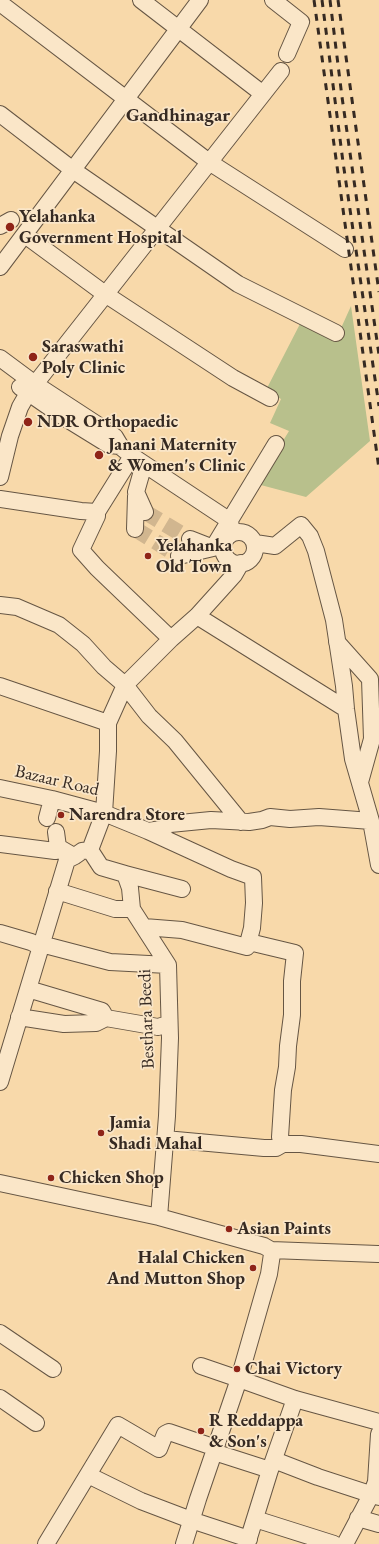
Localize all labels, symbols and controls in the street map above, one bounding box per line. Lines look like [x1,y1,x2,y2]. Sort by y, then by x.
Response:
district label: Gandhinagar [126,105,230,127]
place label: Yelahanka Government Hospital [19,206,182,248]
marker: Yelahanka Government Hospital [4,221,16,233]
place label: Saraswathi Poly Clinic [42,336,125,378]
marker: Saraswathi Poly Clinic [27,351,39,363]
place label: NDR Orthopaedic [37,411,178,433]
marker: NDR Orthopaedic [22,416,34,428]
place label: Janani Maternity & Women's Clinic [108,434,245,476]
marker: Janani Maternity & Women's Clinic [93,449,105,461]
place label: Yelahanka Old Town [156,535,232,578]
marker: Yelahanka Old Town [143,551,153,561]
street label: Bazaar Road [13,761,101,801]
place label: Narendra Store [69,804,185,826]
marker: Narendra Store [56,810,66,820]
street label: Besthara Beedi [134,969,160,1069]
place label: Jamia Shadi Mahal [109,1112,202,1154]
marker: Jamia Shadi Mahal [96,1128,106,1138]
place label: Chicken Shop [59,1167,164,1189]
marker: Chicken Shop [46,1173,56,1183]
place label: Asian Paints [237,1218,331,1240]
marker: Asian Paints [224,1224,234,1234]
place label: Halal Chicken And Mutton Shop [107,1247,245,1290]
marker: Halal Chicken And Mutton Shop [248,1263,258,1273]
place label: Chai Victory [245,1358,342,1380]
marker: Chai Victory [232,1364,242,1374]
place label: R Reddappa & Son's [209,1410,303,1452]
marker: R Reddappa & Son's [196,1426,206,1436]

